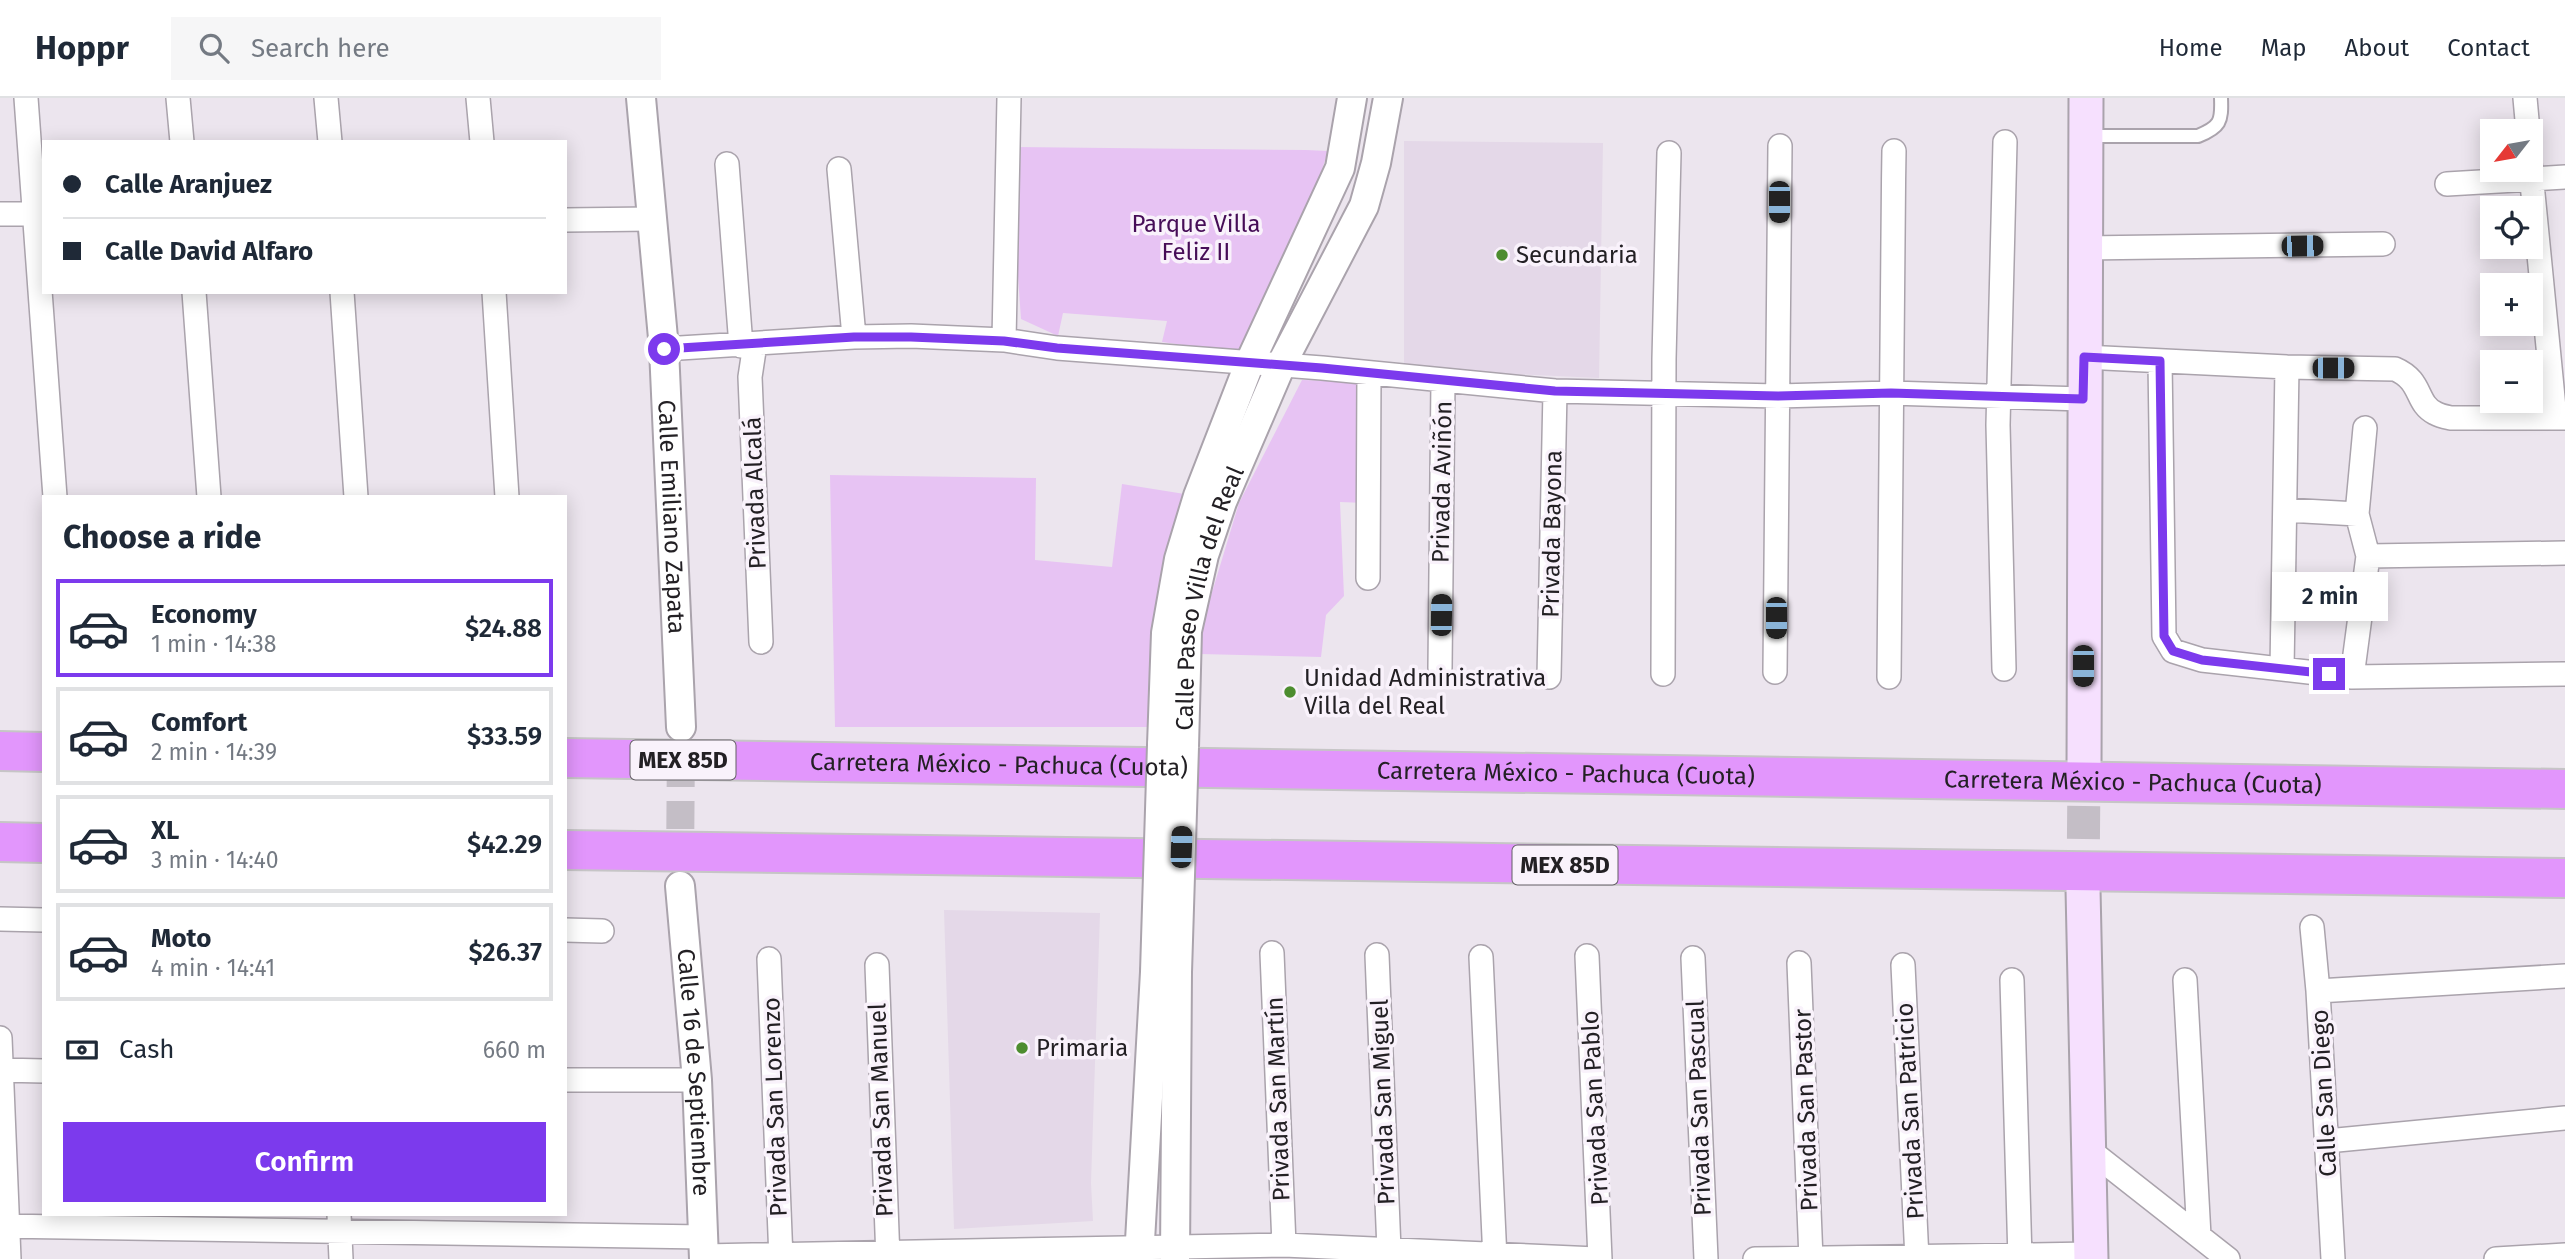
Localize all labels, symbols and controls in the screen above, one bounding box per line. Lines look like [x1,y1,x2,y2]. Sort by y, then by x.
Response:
search box [171,17,661,80]
text: Hoppr [35,28,129,68]
icon: search [195,29,233,67]
text: Search here [251,33,390,64]
text: Home [2159,34,2223,62]
text: Map [2261,34,2307,62]
text: About [2345,34,2409,62]
text: Contact [2447,34,2530,62]
north arrow [2480,119,2543,182]
map controls [2480,119,2543,413]
text: Calle Aranjuez [105,169,272,200]
car [1769,181,1790,223]
button: locate [2480,196,2543,259]
park label: Parque Villa Feliz II [1131,210,1261,266]
car [2281,235,2324,257]
text: Calle David Alfaro [105,236,313,267]
place label: Secundaria [1516,241,1638,269]
marker: Secundaria [1494,247,1510,263]
button: + [2480,273,2543,336]
route start [648,333,680,365]
button: − [2480,350,2543,413]
car [2313,358,2355,379]
street label: Calle Emiliano Zapata [652,399,691,635]
street label: Privada Aviñón [1427,401,1457,563]
street label: Privada Alcalá [738,416,772,570]
street label: Privada Bayona [1537,450,1567,618]
street label: Calle Paseo Villa del Real [1170,462,1250,731]
text: Choose a ride [63,518,261,556]
callout: 2 min [2271,573,2387,622]
text: 2 min [2302,582,2358,610]
car [1431,594,1452,636]
icon: car [67,597,130,660]
car [1766,597,1787,639]
text: Economy [151,599,257,630]
text: $24.88 [465,613,542,644]
text: 1 min · 14:38 [151,630,277,658]
car [2073,645,2094,687]
route end [2313,658,2345,690]
place label: Unidad Administrativa Villa del Real [1304,664,1546,720]
marker: Unidad Administrativa Villa del Real [1282,684,1298,700]
icon: car [67,705,130,768]
text: Comfort [151,707,247,738]
text: $33.59 [467,721,542,752]
text: 2 min · 14:39 [151,738,277,766]
road number: MEX 85D [630,740,736,780]
street label: Carretera México - Pachuca (Cuota) [810,748,1188,782]
street label: Carretera México - Pachuca (Cuota) [1377,757,1755,790]
street label: Carretera México - Pachuca (Cuota) [1944,765,2322,799]
icon: car [67,813,130,876]
text: XL [151,815,179,846]
car [1170,826,1193,868]
text: $42.29 [467,829,542,860]
text: 3 min · 14:40 [151,846,279,874]
road number: MEX 85D [1512,846,1618,884]
icon: car [67,921,130,984]
text: Moto [151,923,211,954]
text: $26.37 [468,937,542,968]
street label: Calle 16 de Septiembre [672,947,716,1197]
text: 4 min · 14:41 [151,954,275,982]
street label: Privada San Martín [1260,996,1296,1202]
street label: Privada San Lorenzo [757,997,793,1217]
street label: Privada San Miguel [1365,999,1401,1205]
street label: Privada San Pascual [1681,1000,1717,1216]
street label: Privada San Manuel [863,1002,899,1218]
street label: Privada San Patricio [1890,1002,1930,1220]
street label: Privada San Pastor [1788,1008,1824,1212]
street label: Calle San Diego [2306,1009,2342,1177]
street label: Privada San Pablo [1576,1010,1614,1206]
icon: cash [63,1031,101,1069]
text: Cash [119,1034,175,1065]
place label: Primaria [1036,1034,1128,1062]
text: 660 m [483,1036,546,1064]
marker: Primaria [1014,1040,1030,1056]
button: Confirm [63,1122,546,1202]

